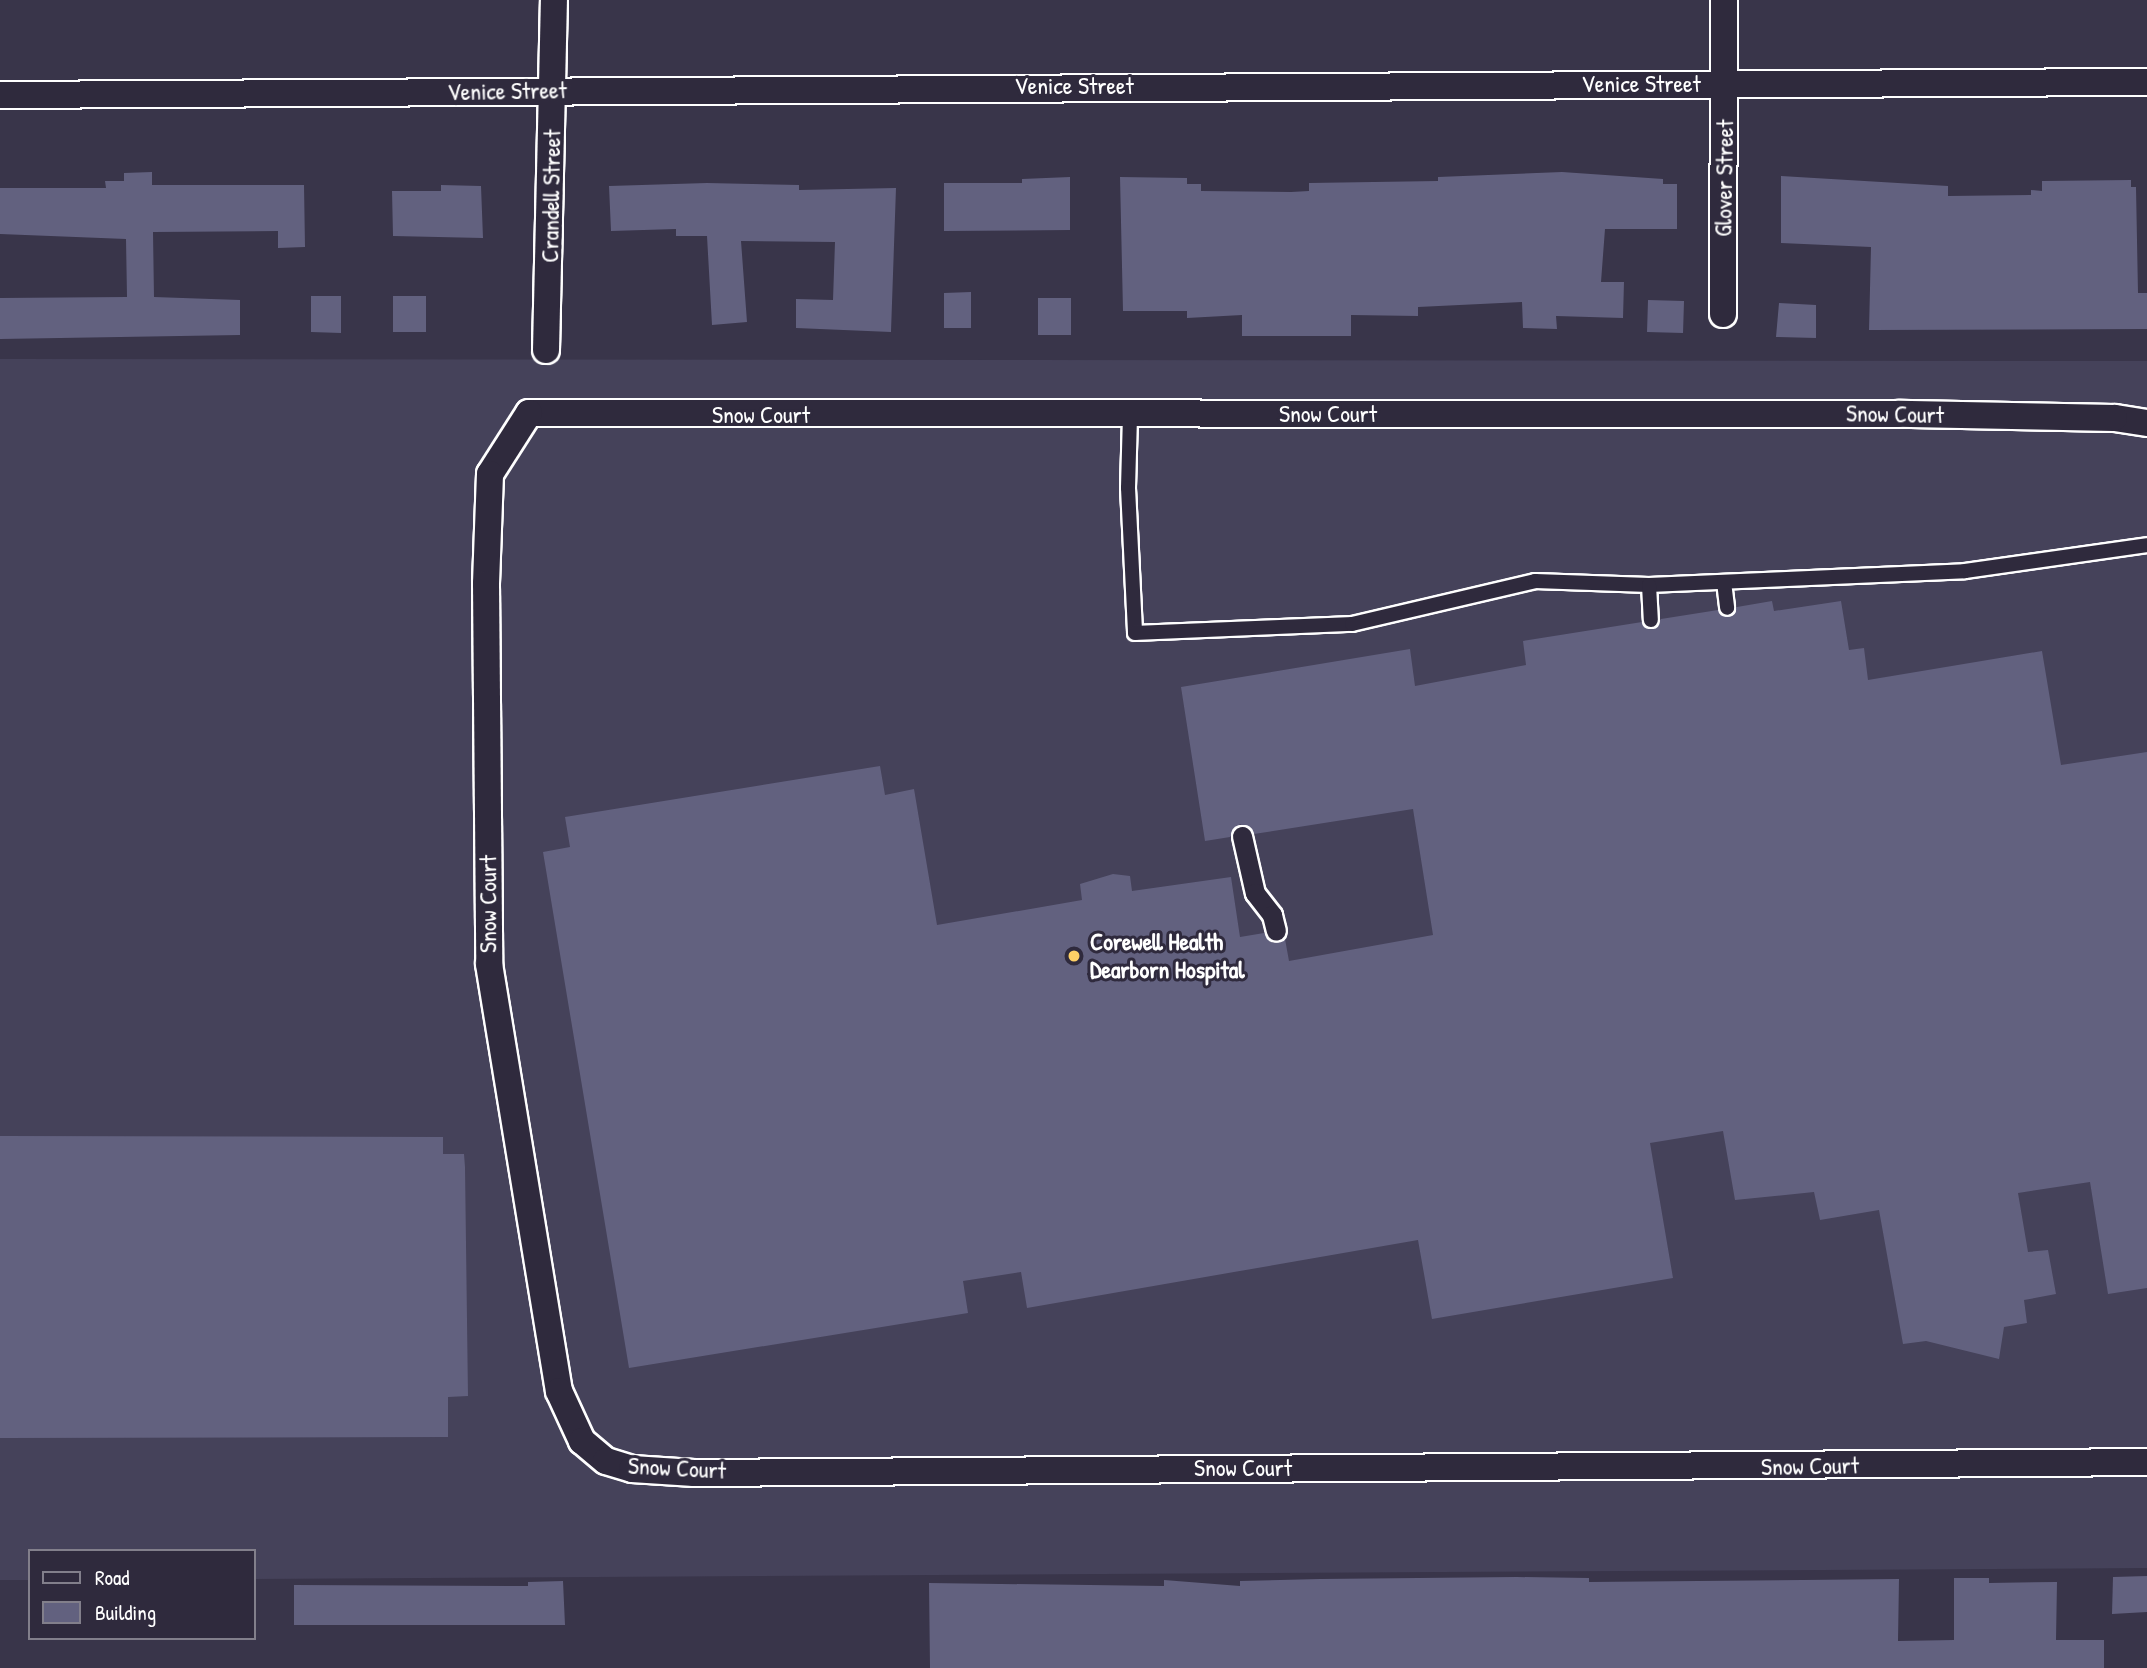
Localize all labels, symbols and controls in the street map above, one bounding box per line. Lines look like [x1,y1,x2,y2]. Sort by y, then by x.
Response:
street label: Venice Street [1581,70,1701,98]
street label: Venice Street [1014,72,1134,100]
street label: Venice Street [447,76,567,106]
street label: Glover Street [1709,119,1739,237]
street label: Crandell Street [535,129,567,263]
street label: Snow Court [1846,399,1944,429]
street label: Snow Court [1279,400,1377,428]
street label: Snow Court [712,401,810,429]
street label: Snow Court [474,855,502,953]
place label: Corewell Health Dearborn Hospital [1090,928,1245,984]
marker: Corewell Health Dearborn Hospital [1064,946,1084,966]
street label: Snow Court [627,1451,727,1485]
street label: Snow Court [1761,1451,1859,1481]
street label: Snow Court [1194,1454,1292,1482]
legend [28,1549,256,1640]
text: Road [95,1563,129,1592]
text: Building [95,1598,156,1627]

